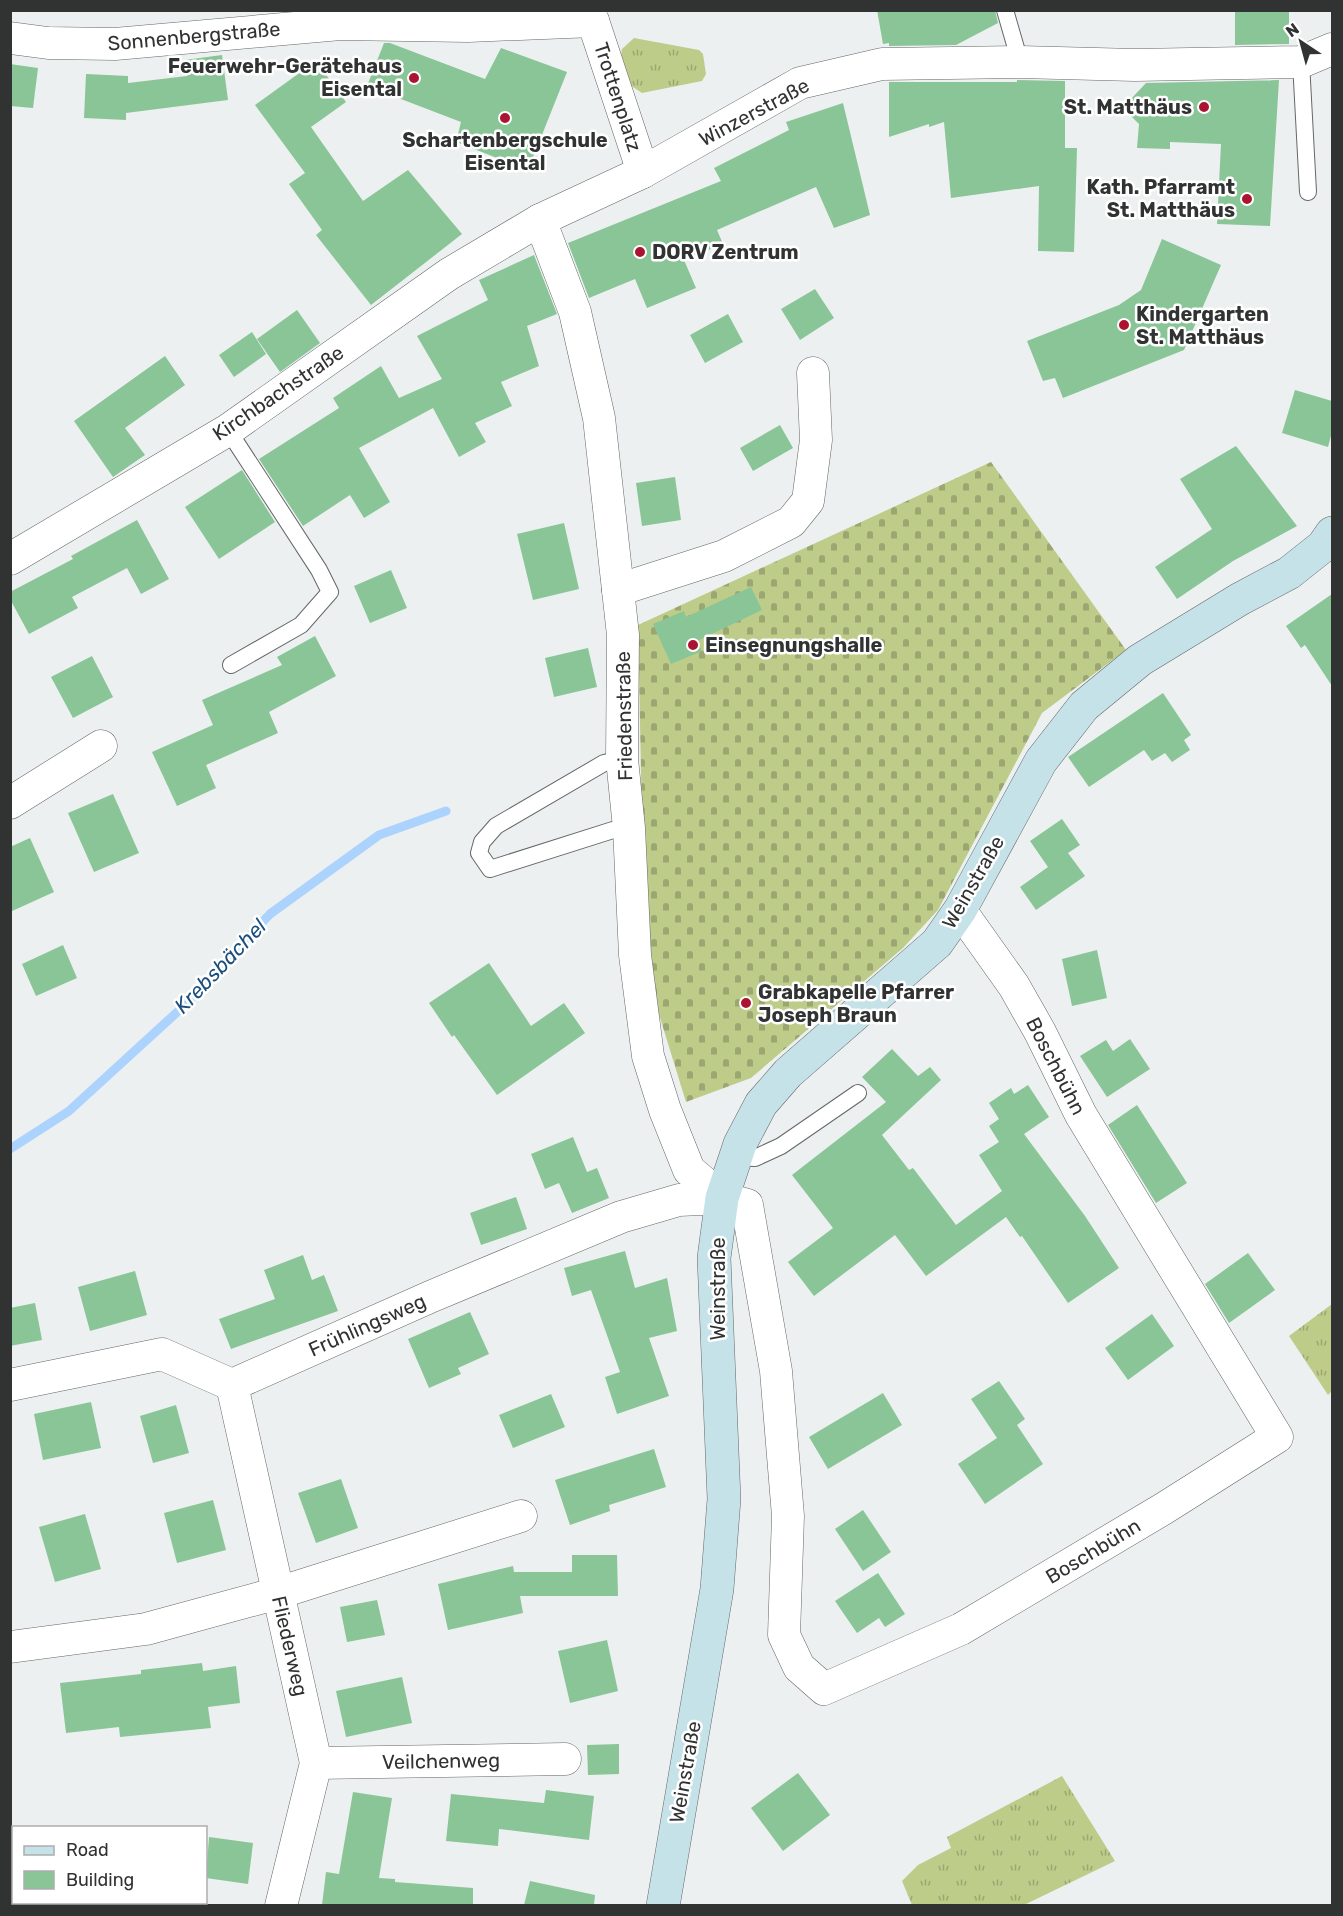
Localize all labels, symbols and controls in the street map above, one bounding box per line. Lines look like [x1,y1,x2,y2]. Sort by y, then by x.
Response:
north arrow [1271,12,1331,72]
street label: Sonnenbergstraße [107,16,281,56]
text: N [1282,19,1303,41]
street label: Trottenplatz [589,39,647,155]
place label: Feuerwehr-Gerätehaus Eisental [168,54,402,101]
marker: Feuerwehr-Gerätehaus Eisental [407,71,421,85]
street label: Winzerstraße [695,73,813,151]
place label: St. Matthäus [1064,95,1192,119]
marker: St. Matthäus [1197,100,1211,114]
marker: Schartenbergschule Eisental [498,111,512,125]
place label: Schartenbergschule Eisental [402,128,608,175]
place label: Kath. Pfarramt St. Matthäus [1087,175,1235,222]
marker: Kath. Pfarramt St. Matthäus [1240,192,1254,206]
place label: DORV Zentrum [652,240,799,264]
marker: DORV Zentrum [633,245,647,259]
place label: Kindergarten St. Matthäus [1136,302,1269,349]
marker: Kindergarten St. Matthäus [1117,318,1131,332]
street label: Kirchbachstraße [208,340,348,446]
place label: Einsegnungshalle [705,633,882,657]
marker: Einsegnungshalle [686,638,700,652]
street label: Friedenstraße [611,651,637,781]
street label: Weinstraße [937,831,1009,933]
water label: Krebsbächel [169,913,272,1018]
place label: Grabkapelle Pfarrer Joseph Braun [758,980,954,1027]
marker: Grabkapelle Pfarrer Joseph Braun [739,996,753,1010]
street label: Boschbühn [1021,1013,1091,1119]
street label: Weinstraße [706,1237,730,1341]
street label: Frühlingsweg [305,1288,429,1362]
street label: Boschbühn [1041,1513,1145,1589]
street label: Fliederweg [267,1594,313,1698]
street label: Weinstraße [664,1719,706,1825]
street label: Veilchenweg [382,1748,500,1774]
legend [12,1826,207,1904]
text: Road [66,1839,109,1861]
text: Building [66,1869,134,1891]

